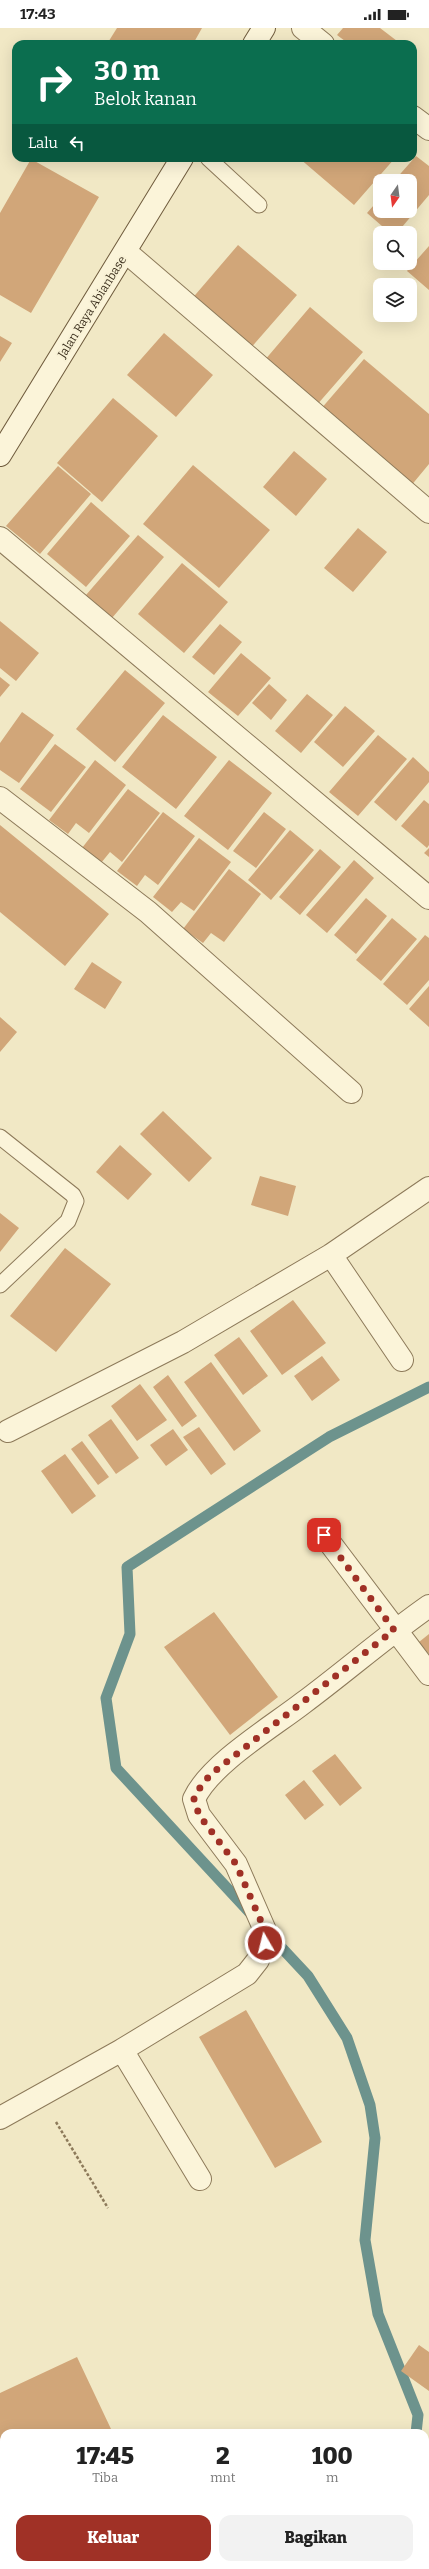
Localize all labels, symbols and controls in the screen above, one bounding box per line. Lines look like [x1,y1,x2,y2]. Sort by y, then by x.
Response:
text: 17:43 [20,5,56,23]
text: 30 m [94,54,160,87]
icon: right [28,56,80,108]
text: Belok kanan [94,88,197,110]
icon: left [66,132,88,154]
text: Lalu [28,134,58,152]
north arrow [373,174,417,218]
map controls [373,174,417,322]
button: search [373,226,417,270]
street label: Jalan Raya Abianbase [54,253,129,362]
button: layers [373,278,417,322]
pin [307,1518,341,1552]
icon: arrive [313,1524,335,1546]
position arrow [244,1922,286,1964]
text: 17:45 [76,2442,134,2470]
text: 2 [216,2442,230,2470]
text: 100 [312,2442,353,2470]
text: Tiba [92,2470,118,2485]
text: mnt [210,2470,236,2485]
text: m [326,2470,338,2485]
button: Keluar [16,2515,211,2561]
button: Bagikan [219,2515,413,2561]

